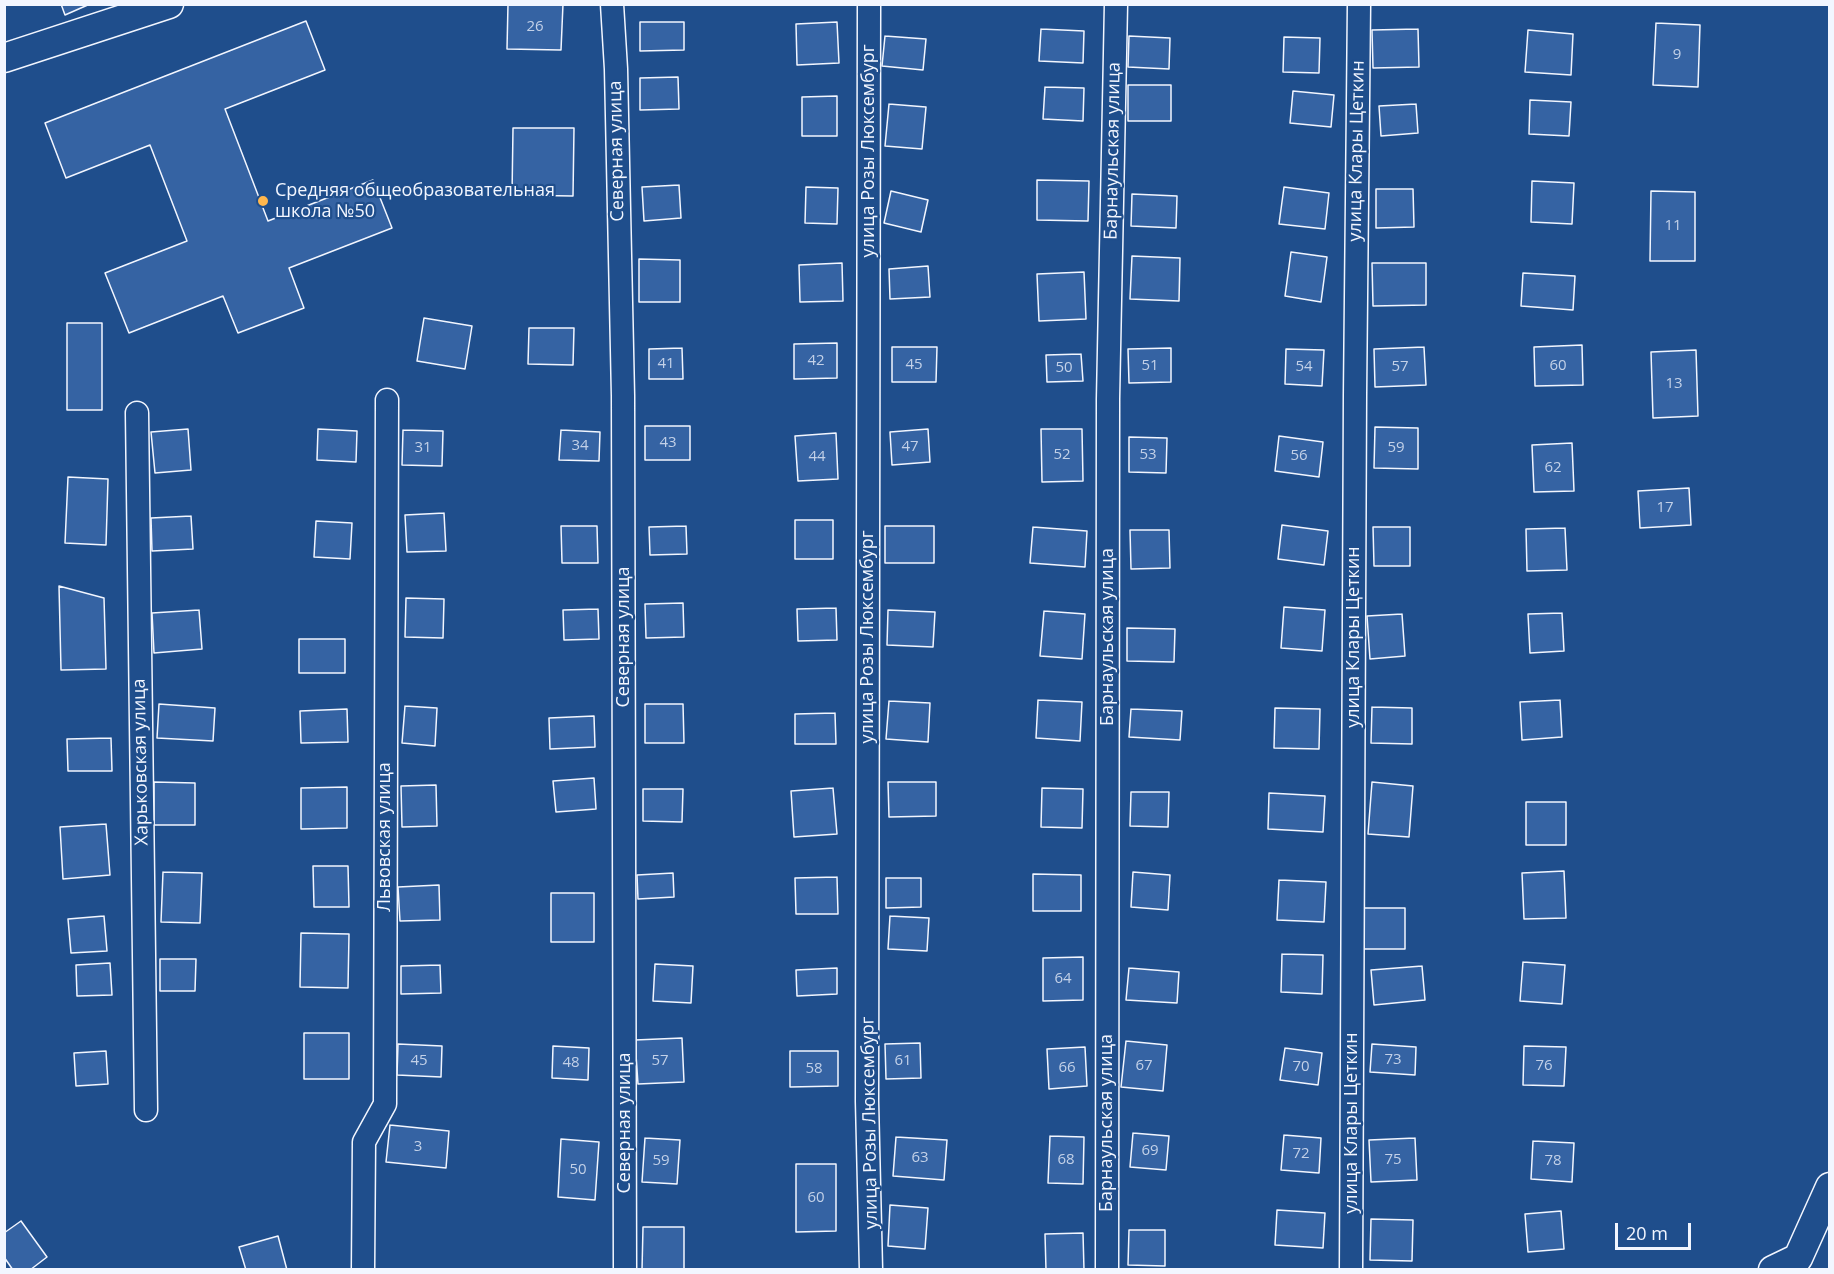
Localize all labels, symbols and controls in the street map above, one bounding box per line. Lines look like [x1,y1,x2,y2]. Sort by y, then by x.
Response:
house number: 26 [526,18,544,36]
street label: улица Розы Люксембург [858,45,880,257]
house number: 9 [1673,46,1681,64]
street label: улица Клары Цеткин [1345,60,1369,242]
street label: Барнаульская улица [1101,62,1125,240]
street label: Северная улица [605,80,629,222]
place label: Средняя общеобразовательная школа №50 [275,180,555,222]
marker: Средняя общеобразовательная школа №50 [256,194,270,208]
house number: 11 [1664,217,1682,235]
house number: 42 [807,352,825,370]
house number: 41 [657,355,675,373]
house number: 45 [905,356,923,374]
house number: 51 [1141,357,1159,375]
house number: 60 [1549,357,1567,375]
house number: 54 [1295,358,1313,376]
house number: 57 [1391,358,1409,376]
house number: 50 [1055,359,1073,377]
house number: 13 [1665,375,1683,393]
house number: 43 [659,434,677,452]
house number: 34 [571,437,589,455]
house number: 47 [901,438,919,456]
house number: 31 [414,439,432,457]
house number: 59 [1387,439,1405,457]
house number: 52 [1053,446,1071,464]
house number: 53 [1139,446,1157,464]
house number: 56 [1290,447,1308,465]
house number: 44 [808,448,826,466]
house number: 62 [1544,459,1562,477]
house number: 17 [1656,499,1674,517]
street label: улица Розы Люксембург [857,531,879,743]
street label: улица Клары Цеткин [1343,546,1365,728]
street label: Барнаульская улица [1097,548,1119,726]
street label: Северная улица [613,567,635,707]
street label: Харьковская улица [129,678,153,846]
street label: Львовская улица [374,762,396,912]
house number: 64 [1054,970,1072,988]
street label: улица Розы Люксембург [857,1016,883,1230]
street label: улица Клары Цеткин [1341,1032,1363,1214]
street label: Барнаульская улица [1096,1034,1118,1212]
house number: 73 [1384,1051,1402,1069]
house number: 45 [410,1052,428,1070]
house number: 57 [651,1052,669,1070]
house number: 61 [894,1052,912,1070]
street label: Северная улица [614,1053,636,1193]
house number: 48 [562,1054,580,1072]
house number: 67 [1135,1057,1153,1075]
house number: 76 [1535,1057,1553,1075]
house number: 70 [1292,1058,1310,1076]
house number: 66 [1058,1059,1076,1077]
house number: 58 [805,1060,823,1078]
house number: 3 [414,1138,422,1156]
house number: 69 [1141,1142,1159,1160]
house number: 72 [1292,1145,1310,1163]
house number: 63 [911,1149,929,1167]
house number: 68 [1057,1151,1075,1169]
house number: 75 [1384,1151,1402,1169]
house number: 59 [652,1152,670,1170]
house number: 78 [1544,1152,1562,1170]
house number: 50 [569,1161,587,1179]
house number: 60 [807,1189,825,1207]
scale bar [1618,1211,1694,1249]
text: 20 m [1626,1221,1668,1245]

